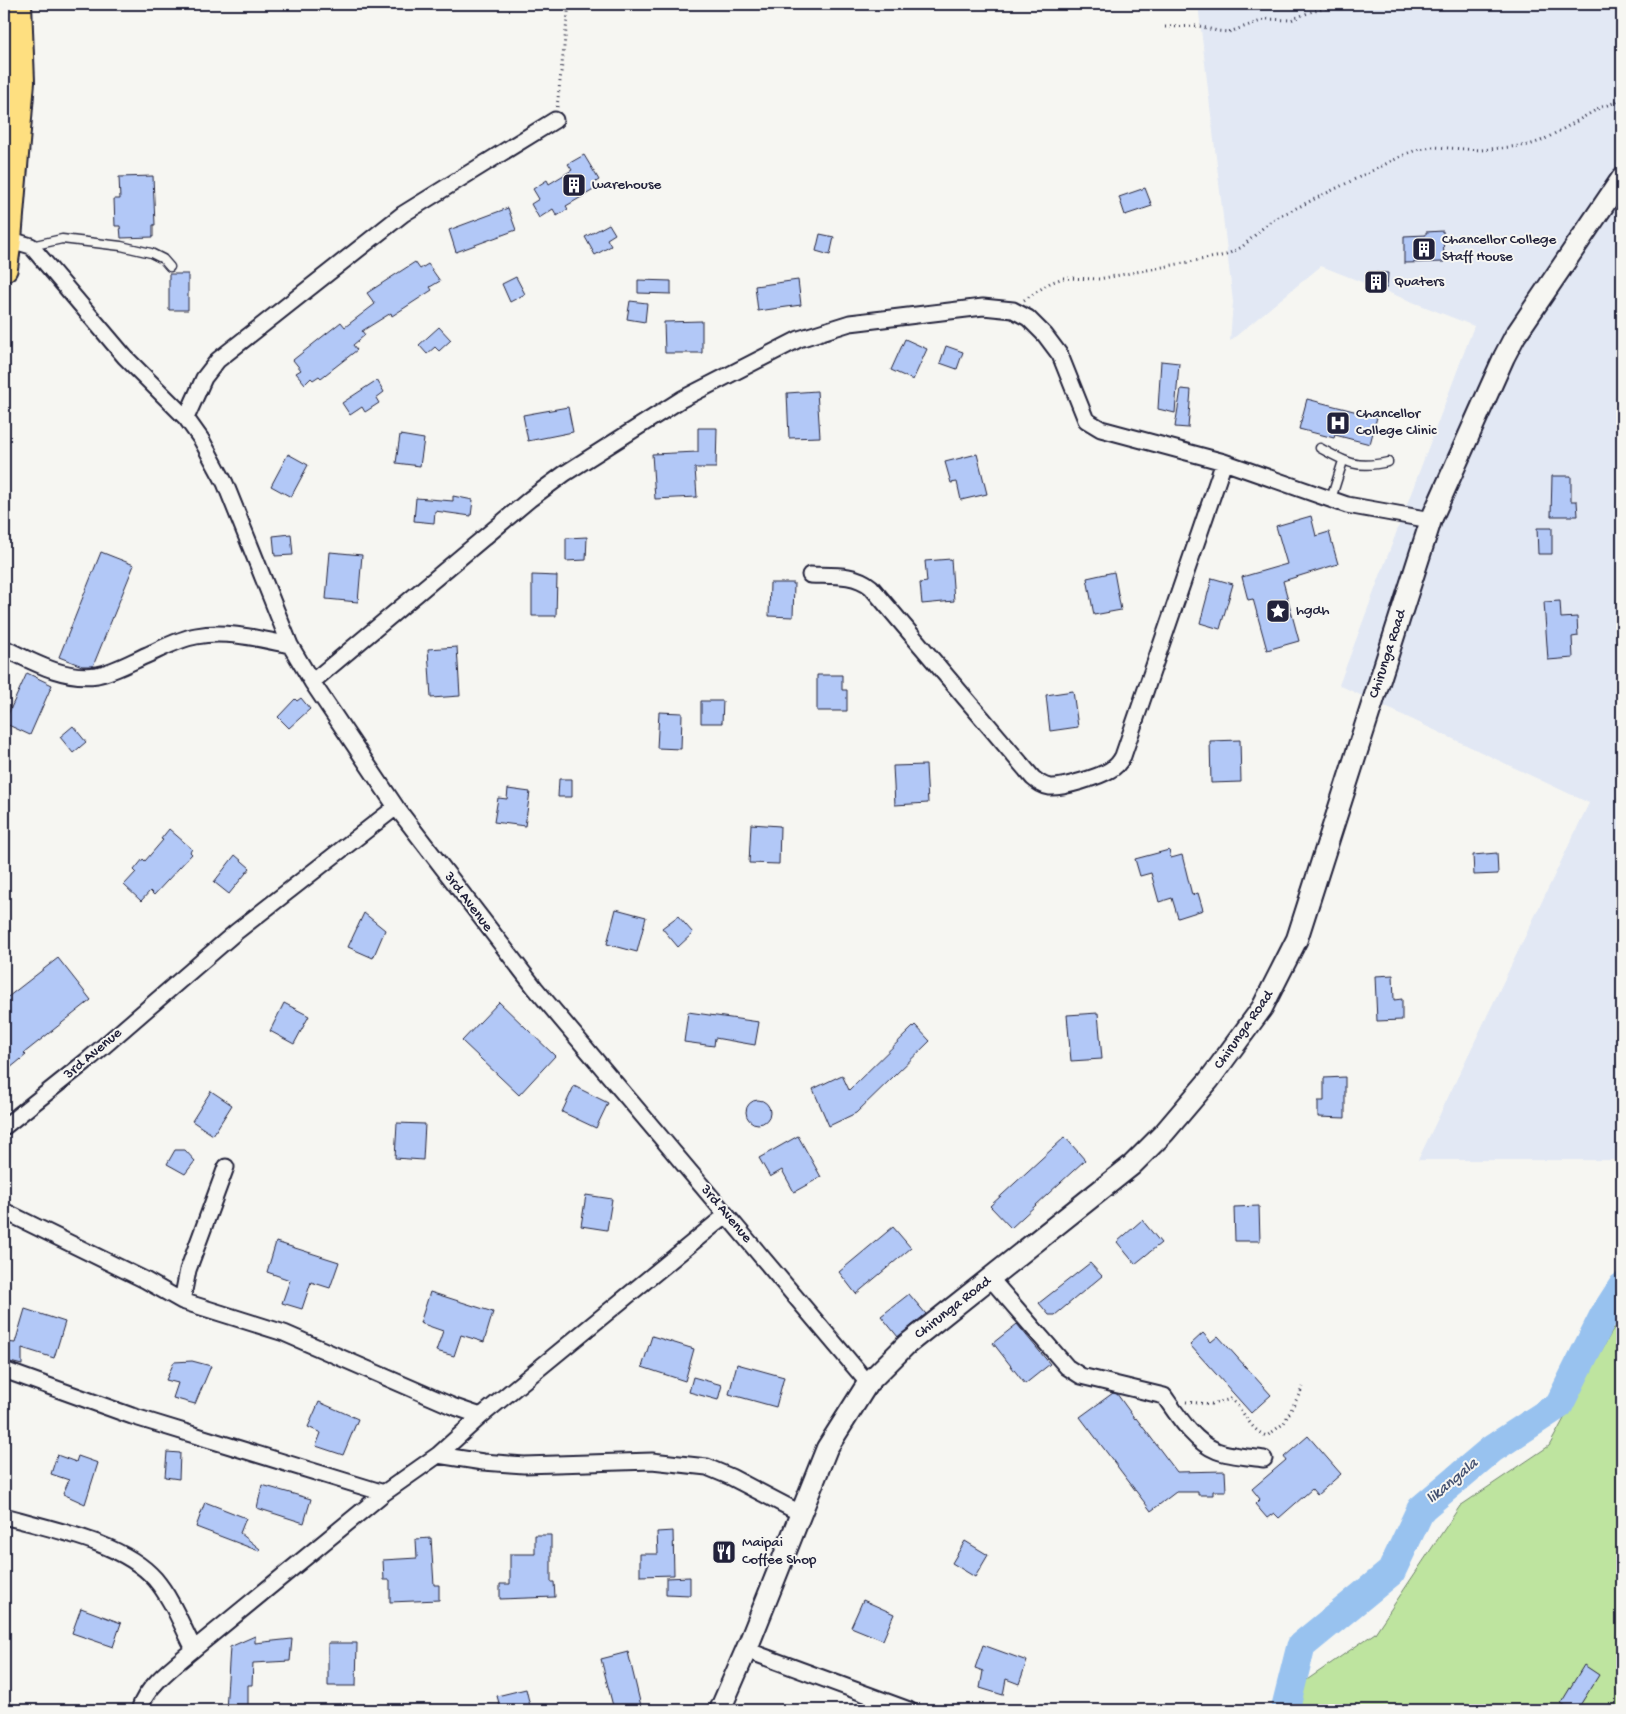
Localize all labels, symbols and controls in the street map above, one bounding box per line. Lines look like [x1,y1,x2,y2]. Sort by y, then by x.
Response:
building icon: warehouse [561,172,587,198]
place label: warehouse [592,176,661,194]
place label: Chancellor College Staff House [1442,231,1557,266]
building icon: Chancellor College Staff House [1411,236,1437,262]
building icon: Quaters [1363,269,1389,295]
place label: Quaters [1394,273,1445,291]
place label: Chancellor College Clinic [1356,405,1437,440]
hospital icon: Chancellor College Clinic [1325,410,1351,436]
place icon: hgdh [1265,598,1291,624]
place label: hgdh [1296,602,1329,620]
street label: Chirunga Road [1365,606,1411,701]
street label: 3rd Avenue [439,868,497,936]
street label: Chirunga Road [1210,986,1278,1073]
street label: 3rd Avenue [59,1024,126,1084]
street label: 3rd Avenue [696,1180,756,1247]
street label: Chirunga Road [911,1272,996,1343]
water label: likangala [1424,1454,1483,1509]
place label: Maipai Coffee Shop [742,1534,817,1569]
restaurant icon: Maipai Coffee Shop [711,1539,737,1565]

